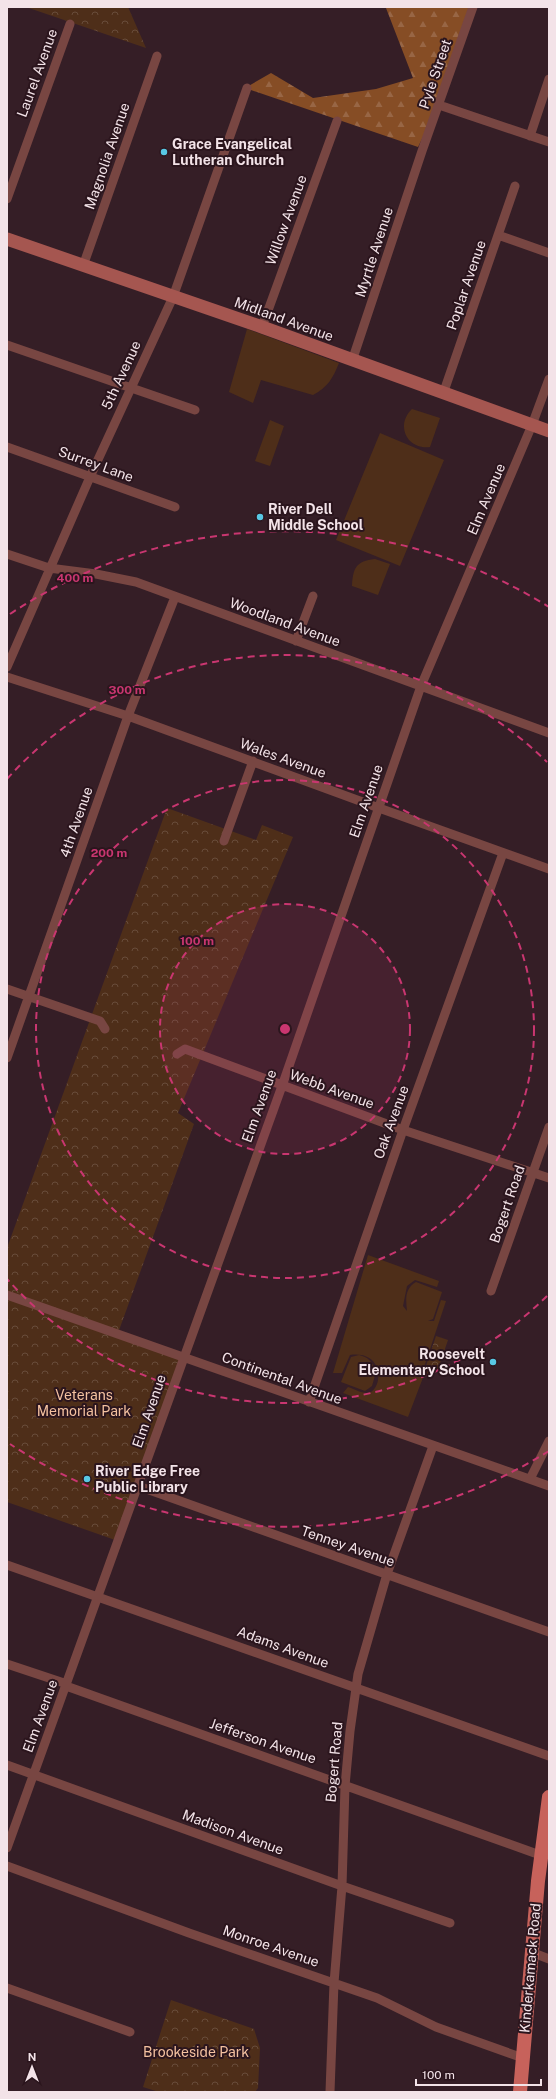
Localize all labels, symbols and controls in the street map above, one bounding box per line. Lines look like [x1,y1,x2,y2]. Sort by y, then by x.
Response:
street label: Laurel Avenue [14,27,60,119]
street label: Pyle Street [416,37,454,111]
street label: Magnolia Avenue [81,101,133,211]
place label: Grace Evangelical Lutheran Church [172,136,292,168]
marker: Grace Evangelical Lutheran Church [159,147,169,157]
street label: Willow Avenue [262,173,310,267]
street label: Myrtle Avenue [352,205,396,299]
street label: Poplar Avenue [443,238,489,332]
street label: Midland Avenue [232,294,336,344]
street label: 5th Avenue [98,338,144,412]
street label: Surrey Lane [56,443,136,485]
street label: Elm Avenue [464,461,508,537]
place label: River Dell Middle School [268,501,364,533]
marker: River Dell Middle School [255,512,265,522]
text: 400 m [57,571,94,585]
street label: Woodland Avenue [227,595,343,650]
text: 300 m [109,683,146,697]
street label: Wales Avenue [238,735,328,781]
street label: Elm Avenue [346,762,386,840]
street label: 4th Avenue [56,784,96,860]
text: 200 m [91,846,127,860]
text: 100 m [180,934,214,948]
centre of rings [278,1022,292,1036]
street label: Webb Avenue [288,1066,376,1112]
street label: Elm Avenue [238,1067,280,1145]
street label: Oak Avenue [370,1083,412,1161]
street label: Bogert Road [486,1163,528,1245]
place label: Roosevelt Elementary School [358,1346,485,1378]
street label: Continental Avenue [220,1349,344,1407]
marker: Roosevelt Elementary School [488,1357,498,1367]
street label: Elm Avenue [129,1372,169,1450]
park label: Veterans Memorial Park [37,1387,131,1419]
place label: River Edge Free Public Library [95,1463,200,1495]
marker: River Edge Free Public Library [82,1474,92,1484]
street label: Tenney Avenue [299,1522,397,1570]
street label: Adams Avenue [235,1623,331,1671]
street label: Elm Avenue [19,1677,61,1755]
street label: Jefferson Avenue [208,1715,318,1767]
street label: Bogert Road [323,1721,345,1803]
street label: Madison Avenue [180,1806,286,1858]
street label: Kinderkamack Road [516,1902,544,2034]
street label: Monroe Avenue [221,1922,321,1970]
park label: Brookeside Park [143,2044,249,2060]
north arrow [12,2047,52,2087]
text: N [28,2051,36,2063]
scale bar [416,2061,541,2087]
text: 100 m [422,2068,455,2082]

